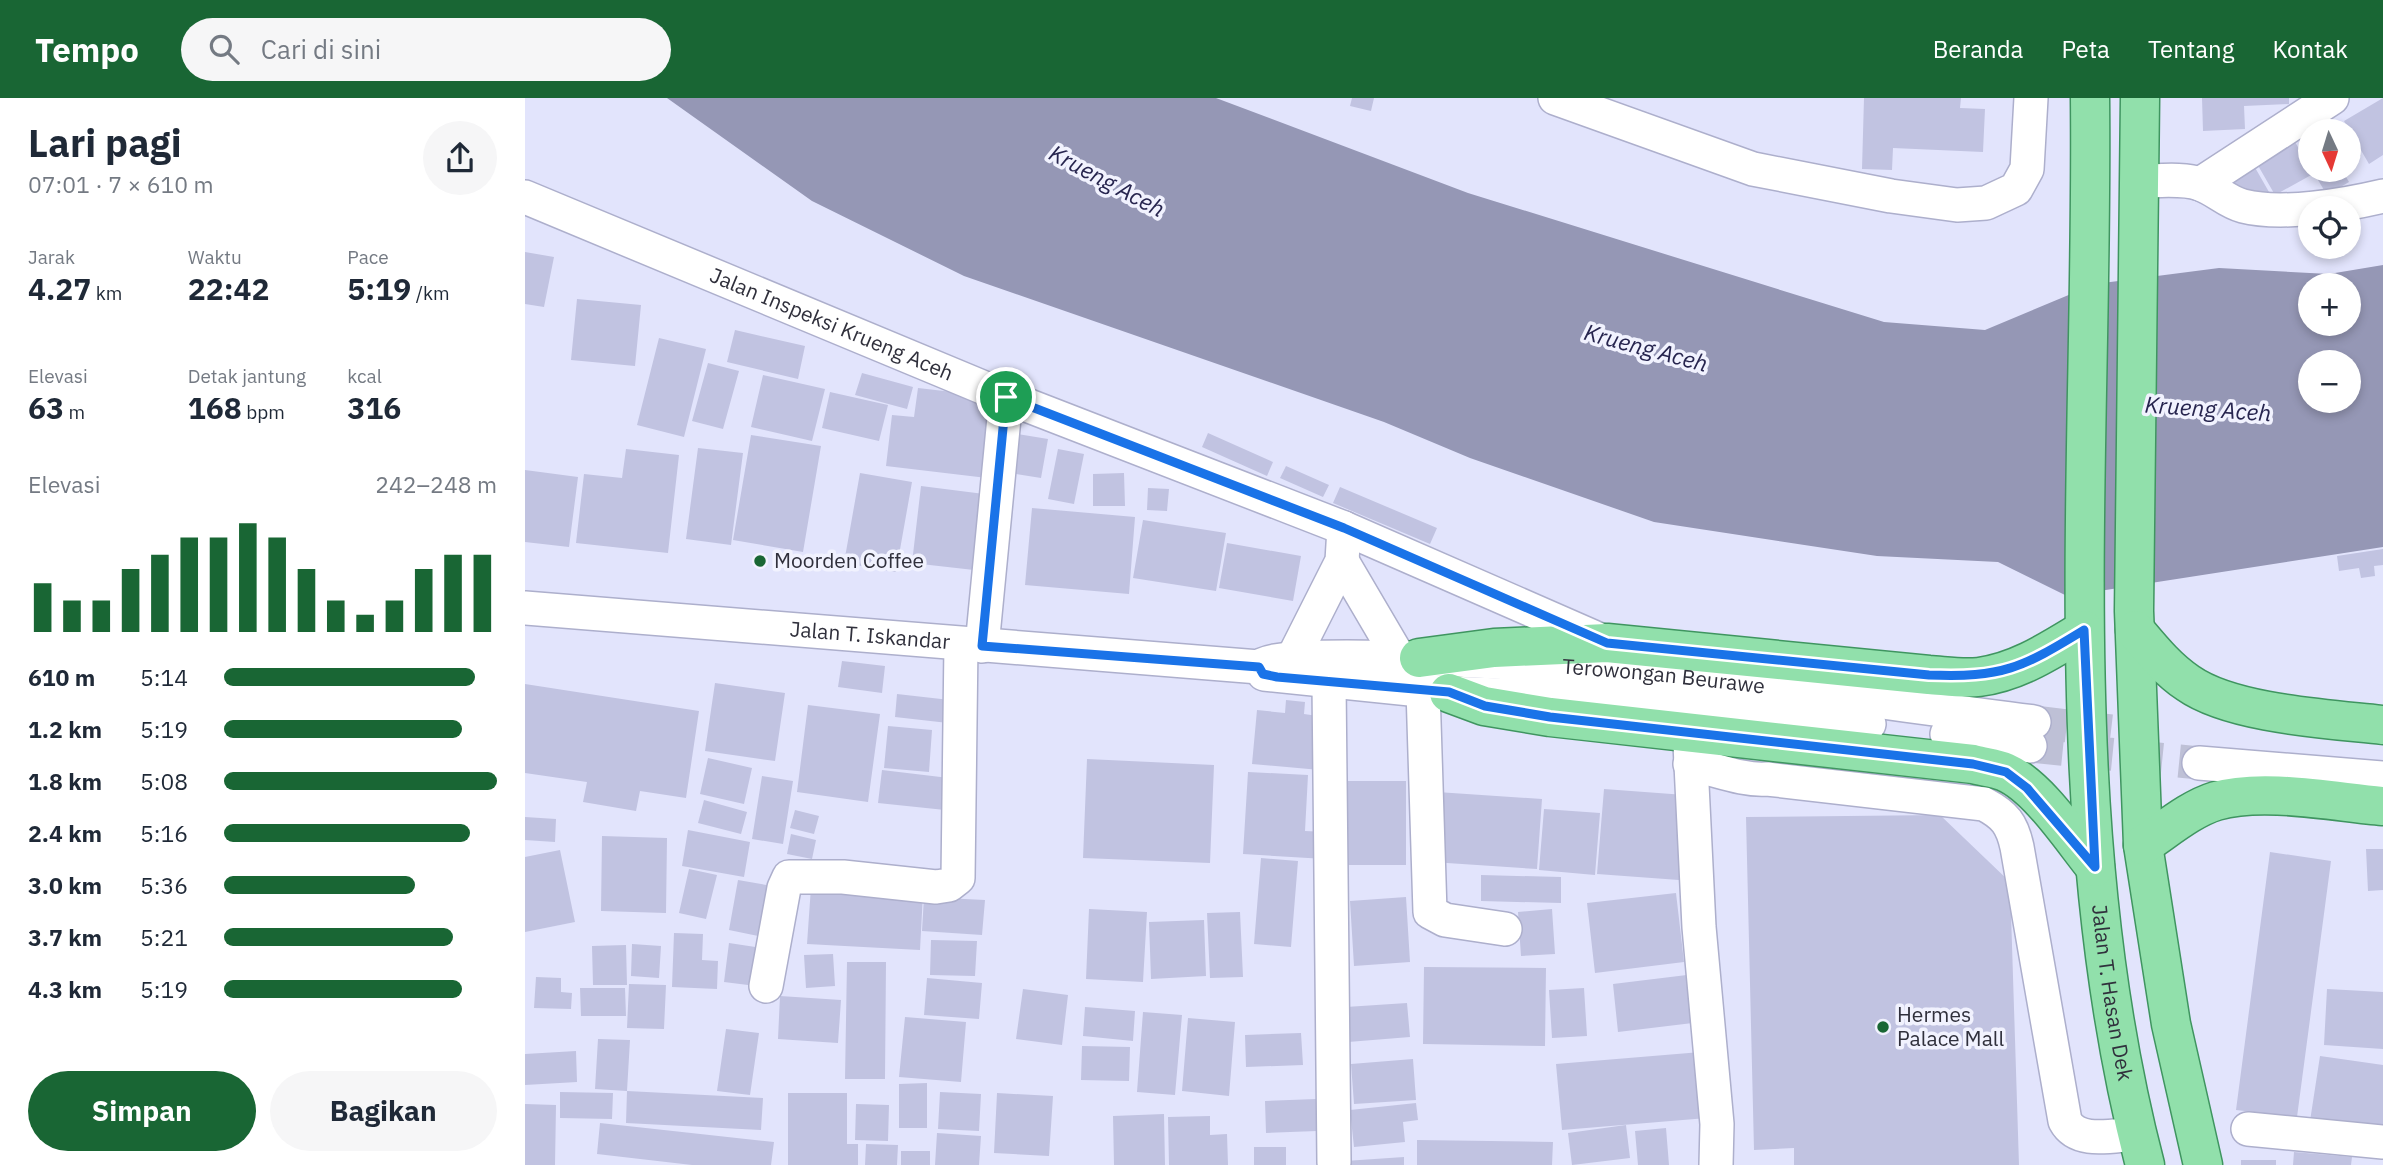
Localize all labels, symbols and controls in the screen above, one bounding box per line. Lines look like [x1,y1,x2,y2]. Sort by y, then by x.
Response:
search box [181,18,671,81]
text: Tempo [35,28,139,71]
icon: search [205,30,243,68]
text: Cari di sini [261,32,381,66]
text: Beranda [1933,33,2023,65]
text: Peta [2061,33,2110,65]
text: Tentang [2148,33,2234,65]
text: Kontak [2272,33,2348,65]
text: Lari pagi [28,118,182,167]
north arrow [2298,119,2361,182]
map controls [2298,119,2361,413]
button: share [423,121,497,195]
water label: Krueng Aceh [1044,137,1170,223]
text: 07:01 · 7 × 610 m [28,169,214,199]
button: locate [2298,196,2361,259]
text: Jarak [28,245,75,269]
text: Waktu [188,245,242,269]
text: Pace [347,245,389,269]
street label: Jalan Inspeksi Krueng Aceh [706,261,958,387]
text: 4.27 [28,269,91,308]
text: 22:42 [188,269,270,308]
text: 5:19 [347,269,411,308]
button: + [2298,273,2361,336]
text: km [91,281,122,305]
text: /km [411,281,450,305]
water label: Krueng Aceh [1581,316,1711,378]
button: − [2298,350,2361,413]
text: Elevasi [28,364,88,388]
text: Detak jantung [188,364,306,388]
text: kcal [347,364,382,388]
pin [976,367,1036,427]
icon: arrive [987,378,1025,416]
text: 63 [28,388,64,427]
text: 168 [188,388,242,427]
text: 316 [347,388,401,427]
water label: Krueng Aceh [2144,389,2272,427]
text: m [64,400,85,424]
text: bpm [242,400,285,424]
text: Elevasi [28,469,100,499]
text: 242–248 m [375,469,497,499]
place label: Moorden Coffee [774,546,924,574]
marker: Moorden Coffee [752,553,768,569]
street label: Jalan T. Iskandar [789,614,951,655]
street label: Terowongan Beurawe [1561,652,1767,700]
text: 610 m [28,662,95,692]
text: 5:14 [140,662,188,692]
text: 1.2 km [28,714,102,744]
text: 5:19 [140,714,188,744]
text: 1.8 km [28,766,102,796]
text: 5:08 [140,766,188,796]
text: 2.4 km [28,818,102,848]
text: 5:16 [140,818,188,848]
text: 3.0 km [28,870,102,900]
text: 5:36 [140,870,188,900]
street label: Jalan T. Hasan Dek [2086,903,2140,1083]
text: 3.7 km [28,922,102,952]
text: 5:21 [140,922,188,952]
text: 4.3 km [28,974,102,1004]
text: 5:19 [140,974,188,1004]
place label: Hermes Palace Mall [1897,1000,2004,1052]
marker: Hermes Palace Mall [1875,1019,1891,1035]
button: Simpan [28,1071,256,1151]
button: Bagikan [270,1071,497,1151]

